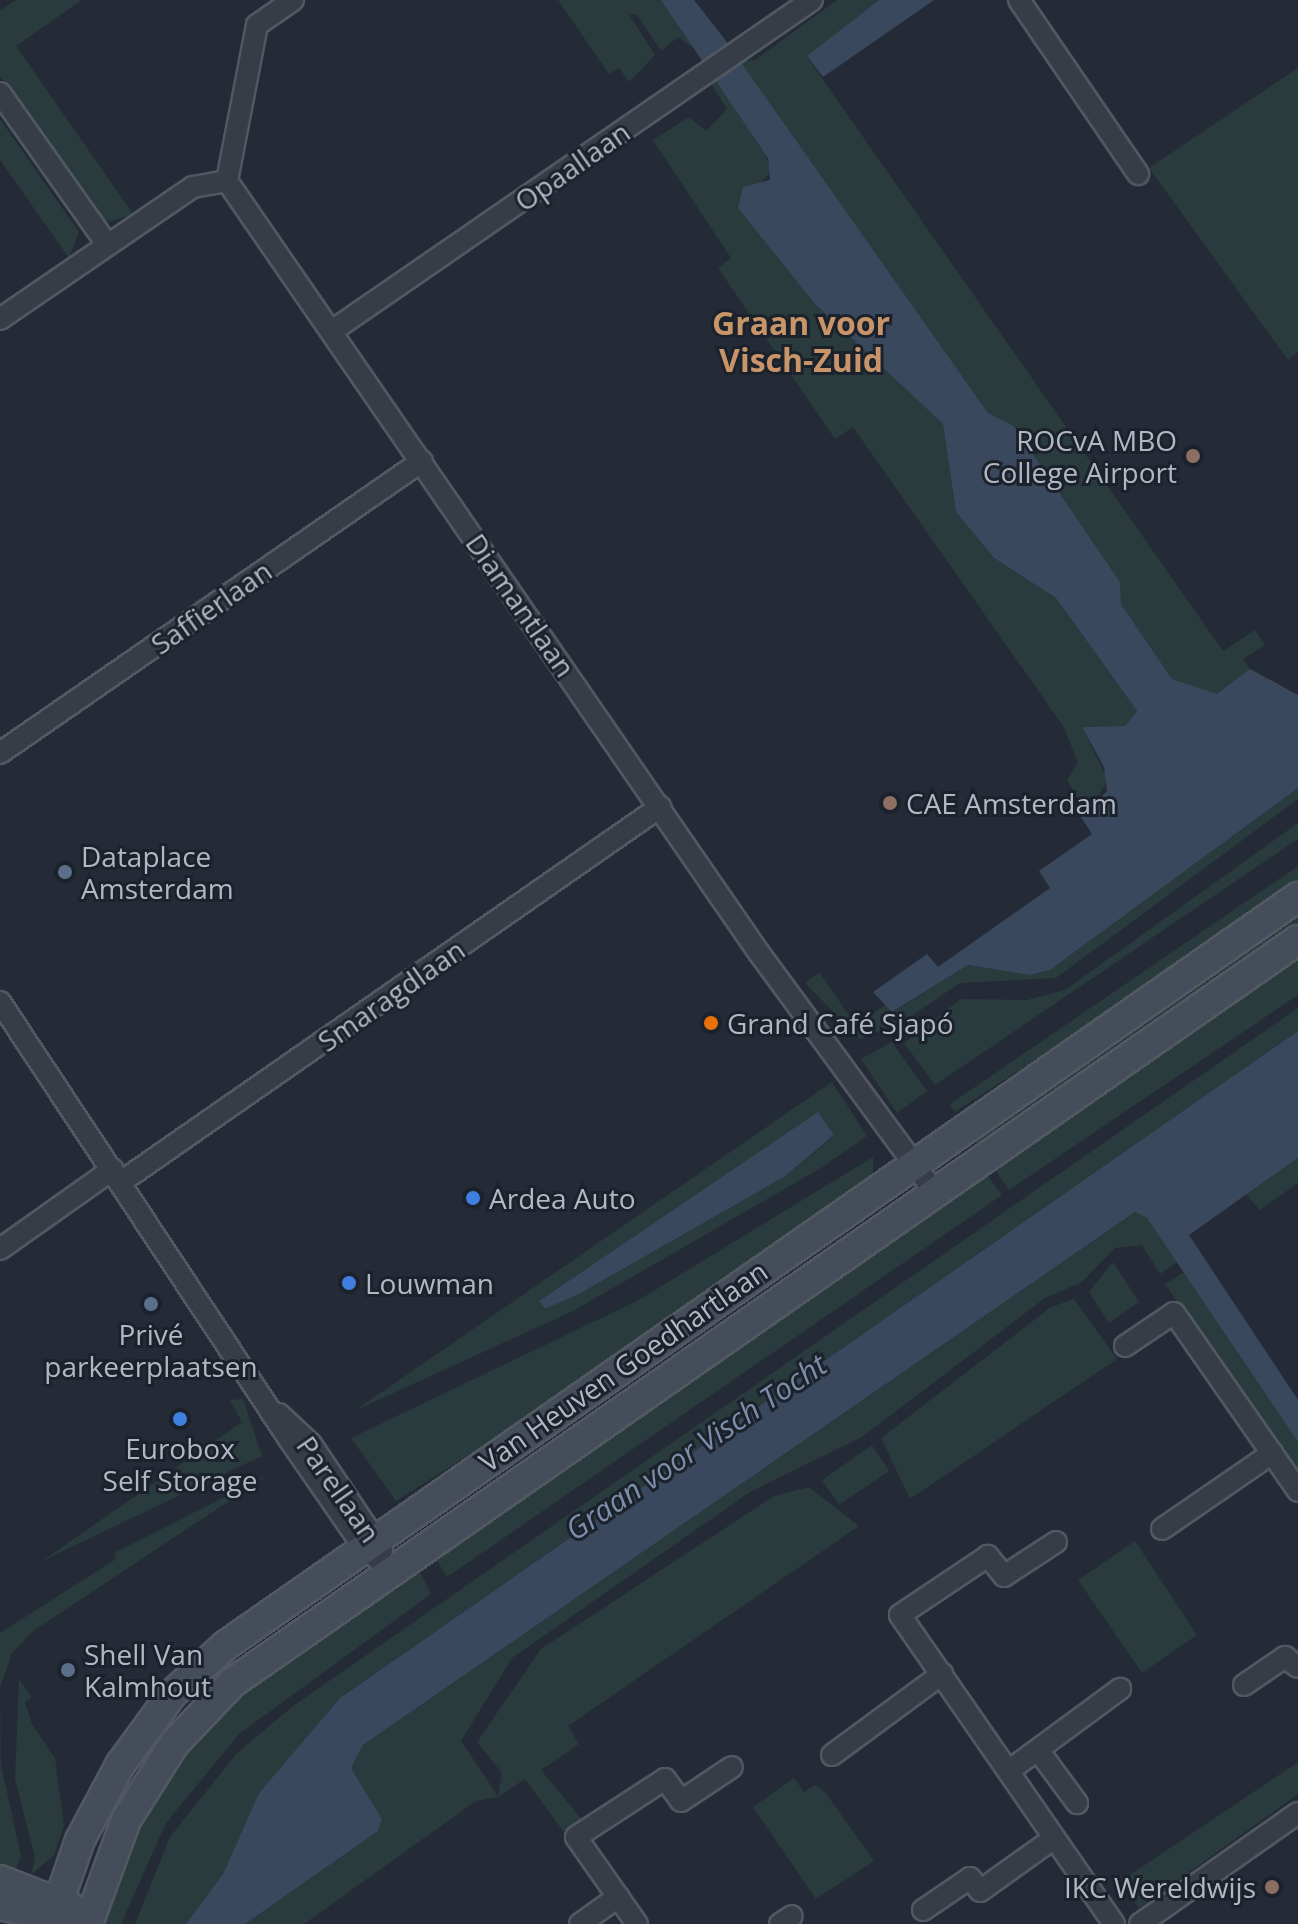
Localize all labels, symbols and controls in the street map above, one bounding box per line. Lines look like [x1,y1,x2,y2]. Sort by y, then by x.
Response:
street label: Opaallaan [508,114,636,218]
district label: Graan voor Visch-Zuid [712,305,890,380]
place label: ROCvA MBO College Airport [983,423,1177,489]
marker: ROCvA MBO College Airport [1184,447,1202,465]
street label: Diamantlaan [459,527,583,683]
street label: Saffierlaan [144,553,278,661]
place label: CAE Amsterdam [906,786,1117,820]
marker: CAE Amsterdam [881,794,899,812]
place label: Dataplace Amsterdam [81,839,234,905]
marker: Dataplace Amsterdam [56,863,74,881]
street label: Smaragdlaan [311,932,471,1058]
place label: Grand Café Sjapó [727,1006,954,1040]
marker: Grand Café Sjapó [702,1014,720,1032]
place label: Ardea Auto [489,1181,636,1215]
marker: Ardea Auto [464,1189,482,1207]
street label: Van Heuven Goedhartlaan [472,1254,774,1478]
place label: Louwman [365,1266,494,1300]
marker: Louwman [340,1274,358,1292]
marker: Privé parkeerplaatsen [142,1295,160,1313]
place label: Privé parkeerplaatsen [44,1317,258,1383]
water label: Graan voor Visch Tocht [559,1346,833,1548]
marker: Eurobox Self Storage [171,1410,189,1428]
street label: Parellaan [290,1429,388,1549]
place label: Eurobox Self Storage [103,1431,257,1497]
place label: Shell Van Kalmhout [84,1637,211,1703]
marker: Shell Van Kalmhout [59,1661,77,1679]
place label: IKC Wereldwijs [1064,1870,1256,1904]
marker: IKC Wereldwijs [1263,1878,1281,1896]

